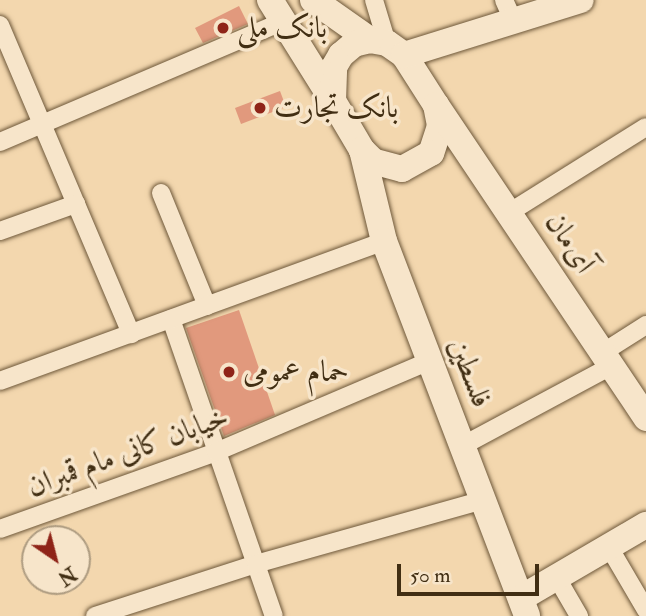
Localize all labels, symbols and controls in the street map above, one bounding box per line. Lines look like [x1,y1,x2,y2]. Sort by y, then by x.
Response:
place label: بانک ملی [237,10,327,46]
marker: بانک ملی [215,20,231,36]
place label: بانک تجارت [274,90,398,126]
marker: بانک تجارت [252,100,268,116]
street label: آی‌مان [537,206,603,280]
street label: فلسطین [440,333,500,413]
place label: حمام عمومی [243,354,349,390]
marker: حمام عمومی [221,364,237,380]
street label: خیابان کانی مام قمبران [22,399,234,505]
north arrow [21,525,91,595]
scale bar [401,550,543,594]
text: N [53,561,81,590]
text: 50 m [410,562,451,589]

